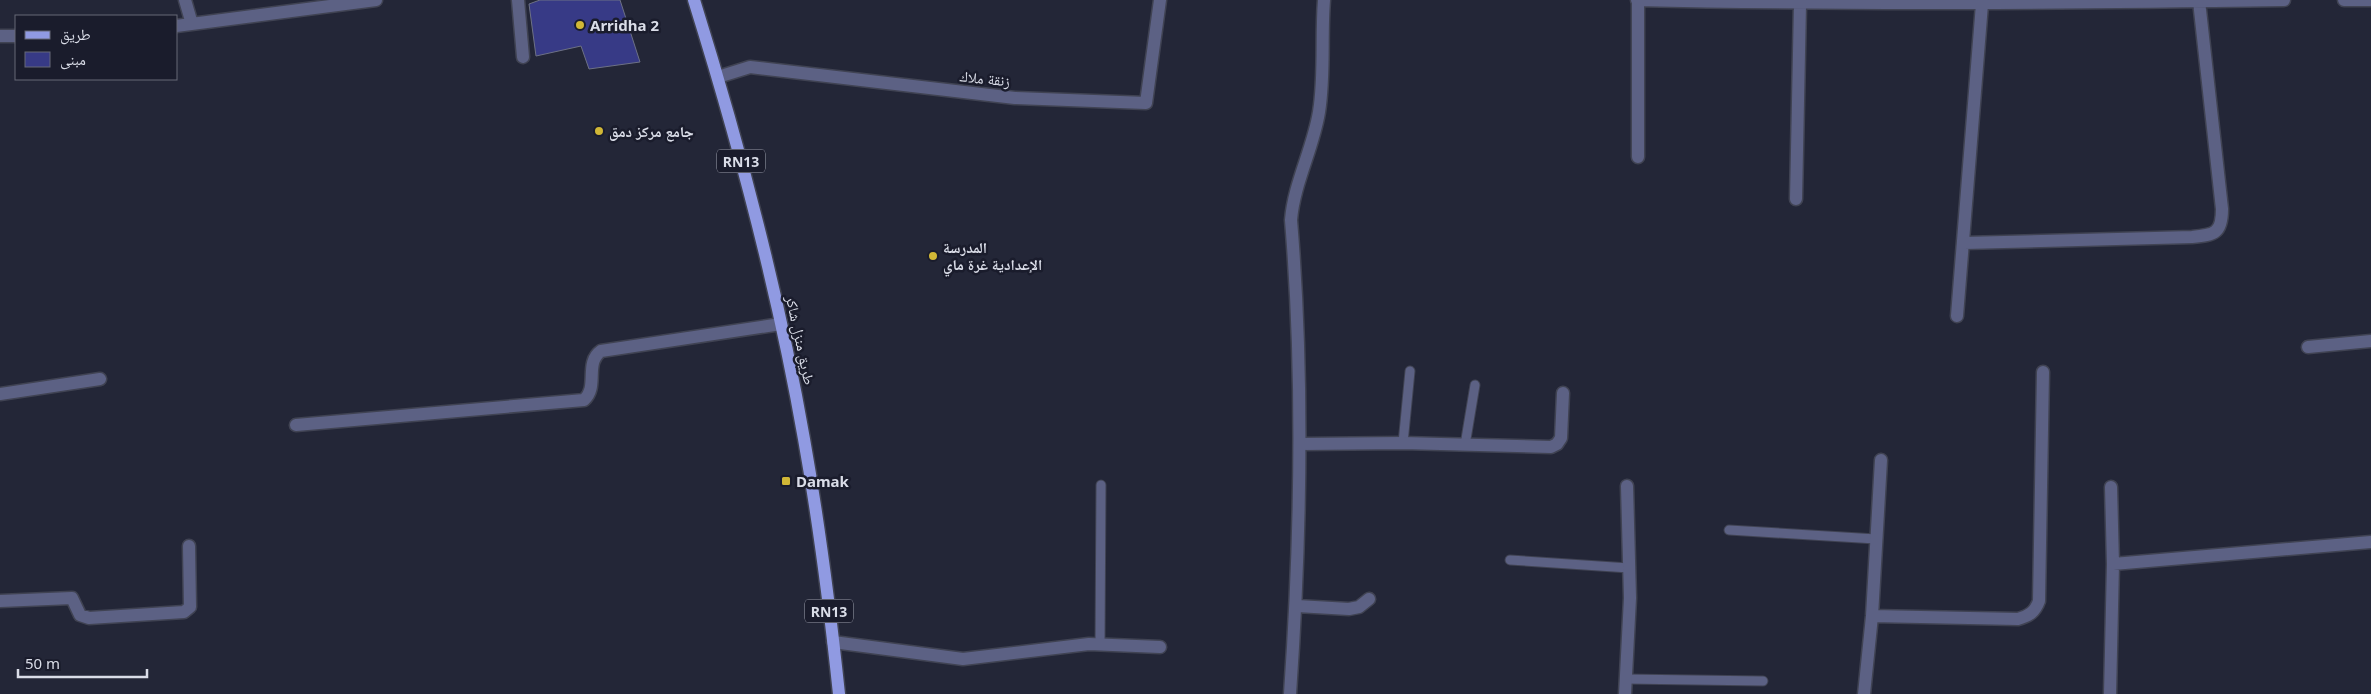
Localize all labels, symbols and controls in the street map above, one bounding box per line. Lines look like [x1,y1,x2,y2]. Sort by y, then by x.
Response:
legend [15,15,178,80]
place label: Arridha 2 [590,15,659,35]
marker: Arridha 2 [574,19,586,31]
text: طريق [60,24,91,45]
text: مبنى [60,49,86,70]
street label: زنقة ملاك [959,65,1011,91]
place label: جامع مركز دمق [609,121,694,142]
marker: جامع مركز دمق [593,125,605,137]
road number: RN13 [717,150,765,172]
place label: المدرسة الإعدادية غرة ماي [943,237,1042,277]
marker: المدرسة الإعدادية غرة ماي [927,250,939,262]
street label: طريق منزل شاكر [781,293,820,387]
place label: Damak [796,471,850,491]
marker: Damak [780,475,792,487]
road number: RN13 [805,600,853,622]
scale bar [18,646,146,678]
text: 50 m [25,653,60,673]

